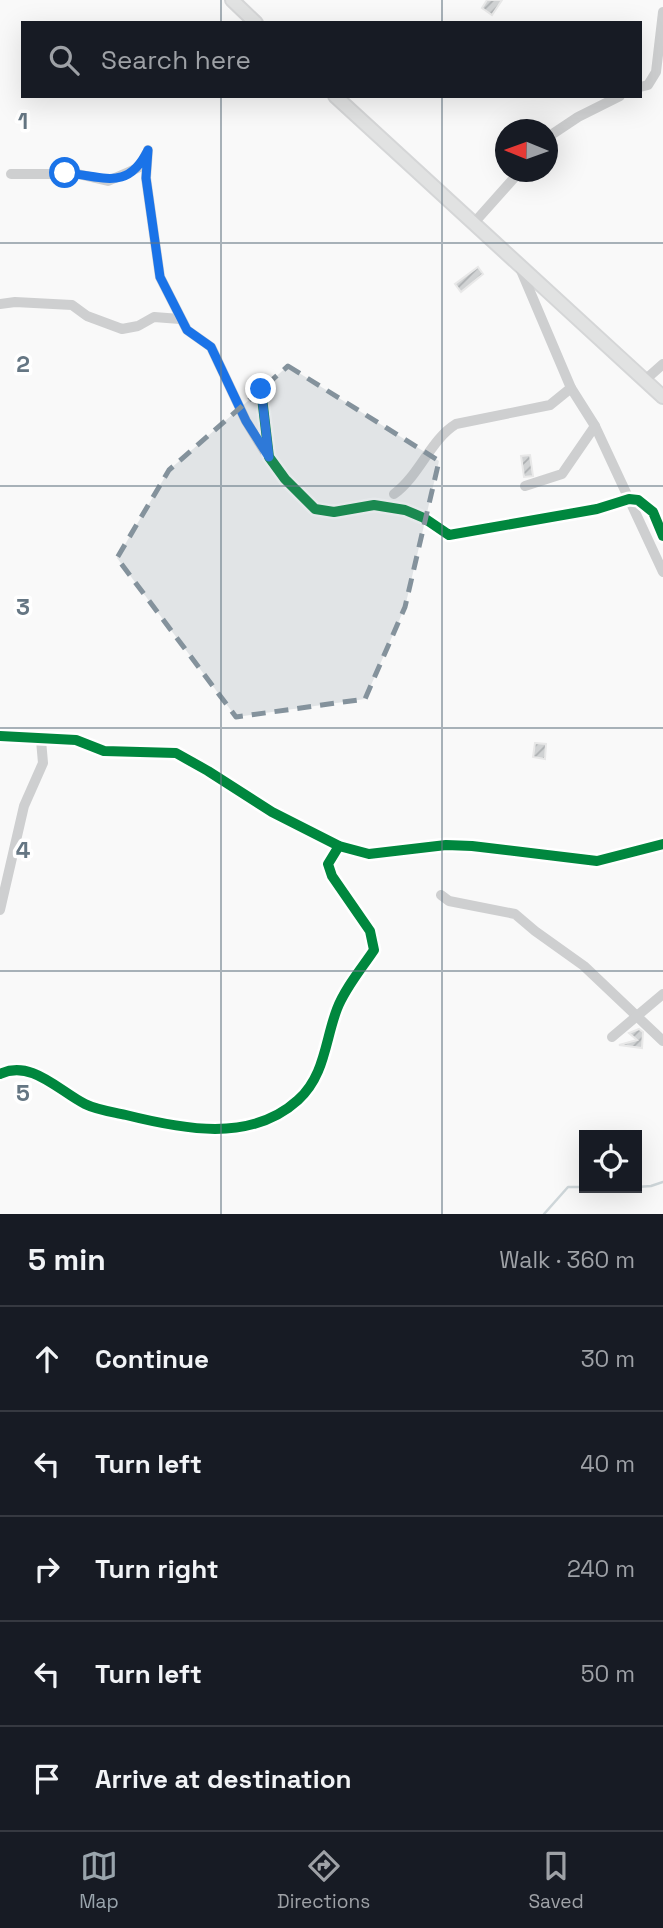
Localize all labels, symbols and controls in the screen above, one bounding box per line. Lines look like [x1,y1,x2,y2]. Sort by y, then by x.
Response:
search box [21,21,642,98]
icon: search [45,41,83,79]
text: Search here [101,43,251,77]
text: 1 [18,106,28,136]
north arrow [495,119,558,182]
route start [49,157,80,188]
text: 2 [16,349,30,379]
route end [245,373,276,404]
text: 3 [16,592,30,622]
text: 4 [16,835,31,865]
text: 5 [16,1078,30,1108]
map controls [579,1130,642,1193]
button: locate [579,1130,642,1193]
text: 5 min [28,1240,106,1279]
text: Walk · 360 m [499,1245,635,1275]
icon: ahead [28,1340,66,1378]
text: Continue [95,1342,209,1376]
text: 30 m [581,1344,635,1374]
icon: left [28,1445,66,1483]
text: Turn left [95,1447,202,1481]
text: 40 m [580,1449,635,1479]
icon: right [28,1550,66,1588]
text: Turn right [95,1552,219,1586]
text: 240 m [567,1554,635,1584]
icon: left [28,1655,66,1693]
text: Turn left [95,1657,202,1691]
text: 50 m [581,1659,635,1689]
icon: arrive [28,1760,66,1798]
text: Arrive at destination [95,1762,352,1796]
tab: Map [79,1847,119,1914]
tab: Directions [277,1847,370,1914]
tab: Saved [528,1847,584,1914]

